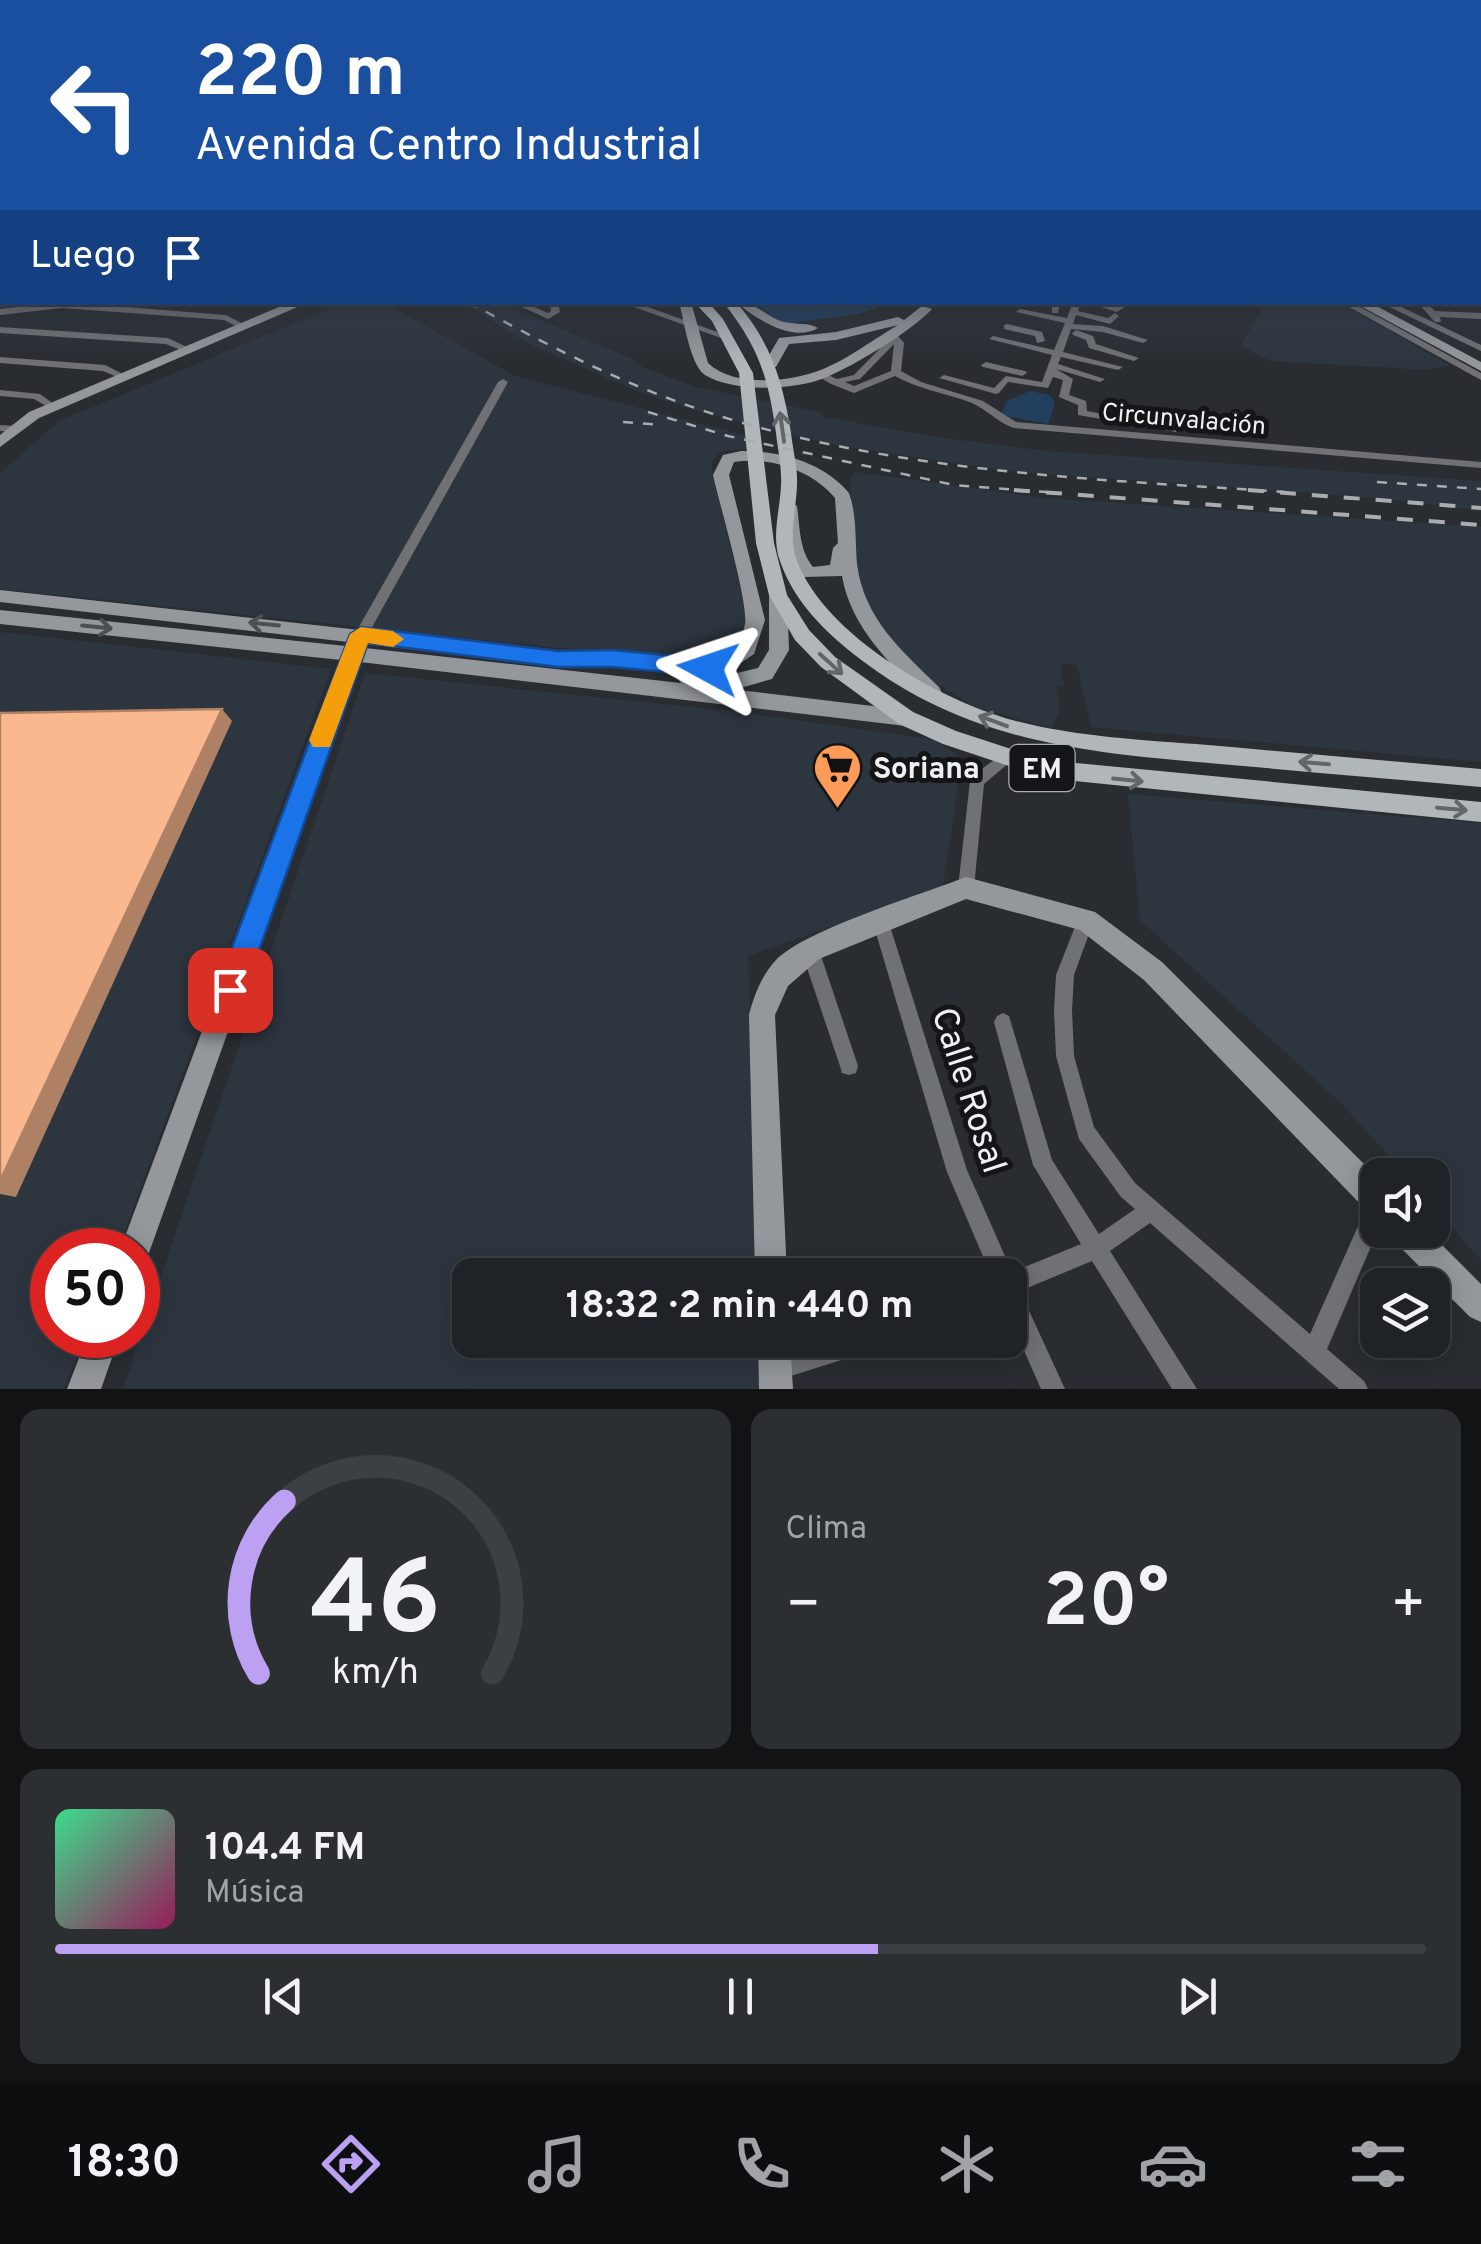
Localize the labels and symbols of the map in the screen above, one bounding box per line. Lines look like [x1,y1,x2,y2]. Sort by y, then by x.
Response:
street label: Circunvalación [1100,398,1267,444]
one-way arrow [772,411,790,444]
one-way arrow [248,614,280,633]
position arrow [656,616,760,720]
one-way arrow [80,618,113,637]
one-way arrow [818,652,843,675]
one-way arrow [978,711,1009,729]
supermarket icon: Soriana [812,742,864,810]
road number: EM [1010,745,1074,791]
place label: Soriana [873,752,980,789]
one-way arrow [1299,754,1331,773]
one-way arrow [1112,770,1144,789]
one-way arrow [1435,800,1467,819]
pin [188,948,273,1033]
street label: Calle Rosal [920,1002,1015,1179]
speed limit sign: 50 [30,1228,160,1358]

